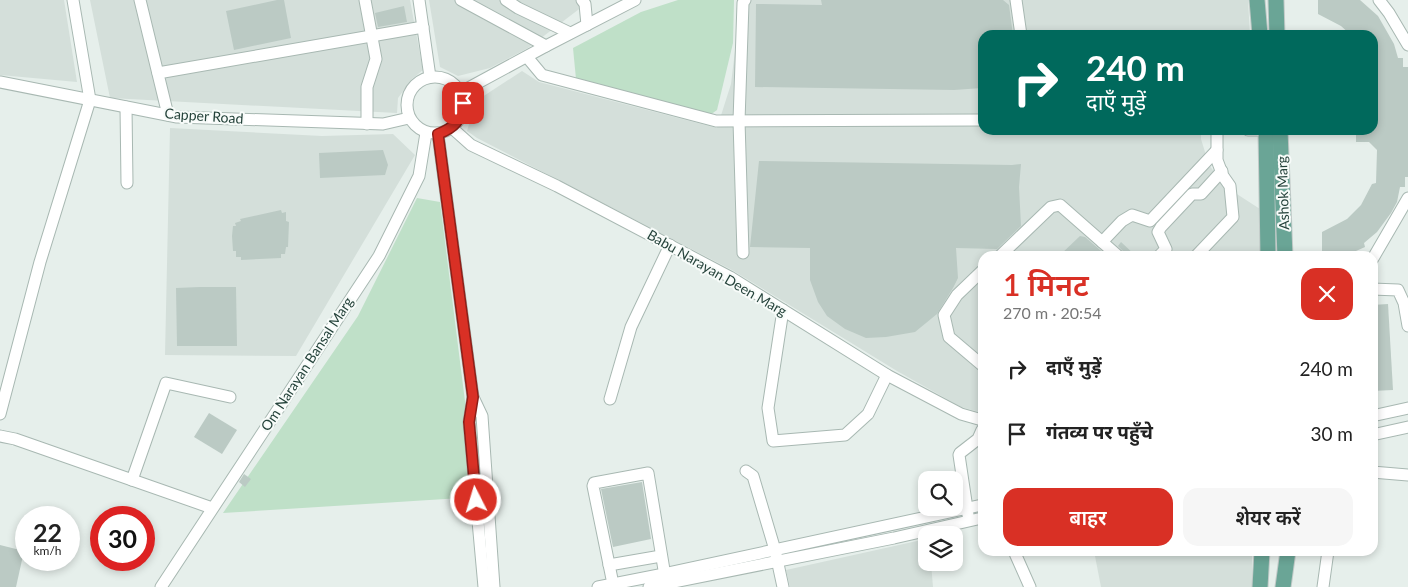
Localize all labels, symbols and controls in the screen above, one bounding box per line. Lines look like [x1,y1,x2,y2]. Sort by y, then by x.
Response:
text: 240 m [1086,46,1185,88]
icon: right [1003,50,1068,115]
pin [442,82,484,124]
text: दाएँ मुड़ें [1086,88,1146,115]
icon: arrive [449,89,477,117]
street label: Capper Road [164,104,244,127]
street label: Ashok Marg [1273,156,1292,230]
street label: Babu Narayan Deen Marg [644,226,790,320]
text: 1 मिनट [1003,266,1089,302]
button: close [1301,268,1353,320]
street label: Om Narayan Bansal Marg [257,294,356,434]
text: 270 m · 20:54 [1003,303,1102,322]
icon: right [1003,355,1031,383]
text: दाएँ मुड़ें [1046,355,1102,378]
text: 240 m [1299,357,1353,380]
icon: arrive [1003,420,1031,448]
text: गंतव्य पर पहुँचे [1046,420,1153,443]
text: 30 m [1310,422,1353,445]
map controls [918,471,963,571]
button: search [918,471,963,516]
position arrow [449,473,501,525]
button: बाहर [1003,488,1173,546]
button: शेयर करें [1183,488,1353,546]
speed limit sign: 30 [90,506,155,571]
text: 22 [33,517,62,547]
button: layers [918,526,963,571]
text: km/h [33,543,62,558]

